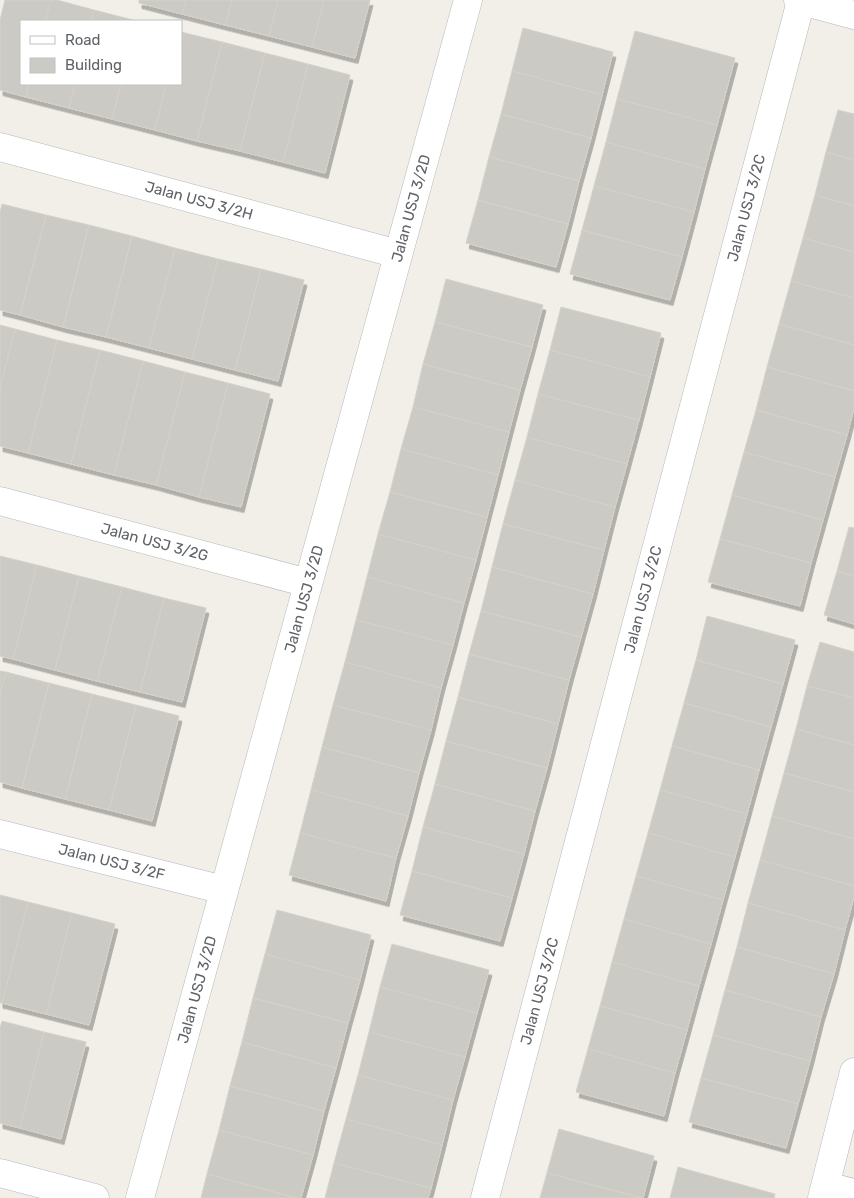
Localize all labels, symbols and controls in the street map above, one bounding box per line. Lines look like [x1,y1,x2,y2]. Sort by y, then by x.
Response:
legend [20,20,182,85]
text: Road [65,31,101,49]
text: Building [65,56,122,74]
street label: Jalan USJ 3/2C [724,152,769,264]
street label: Jalan USJ 3/2D [388,153,434,264]
street label: Jalan USJ 3/2H [143,177,255,224]
street label: Jalan USJ 3/2G [99,519,210,565]
street label: Jalan USJ 3/2D [281,543,327,655]
street label: Jalan USJ 3/2C [620,544,666,655]
street label: Jalan USJ 3/2F [56,840,167,884]
street label: Jalan USJ 3/2D [174,934,220,1045]
street label: Jalan USJ 3/2C [517,935,562,1047]

